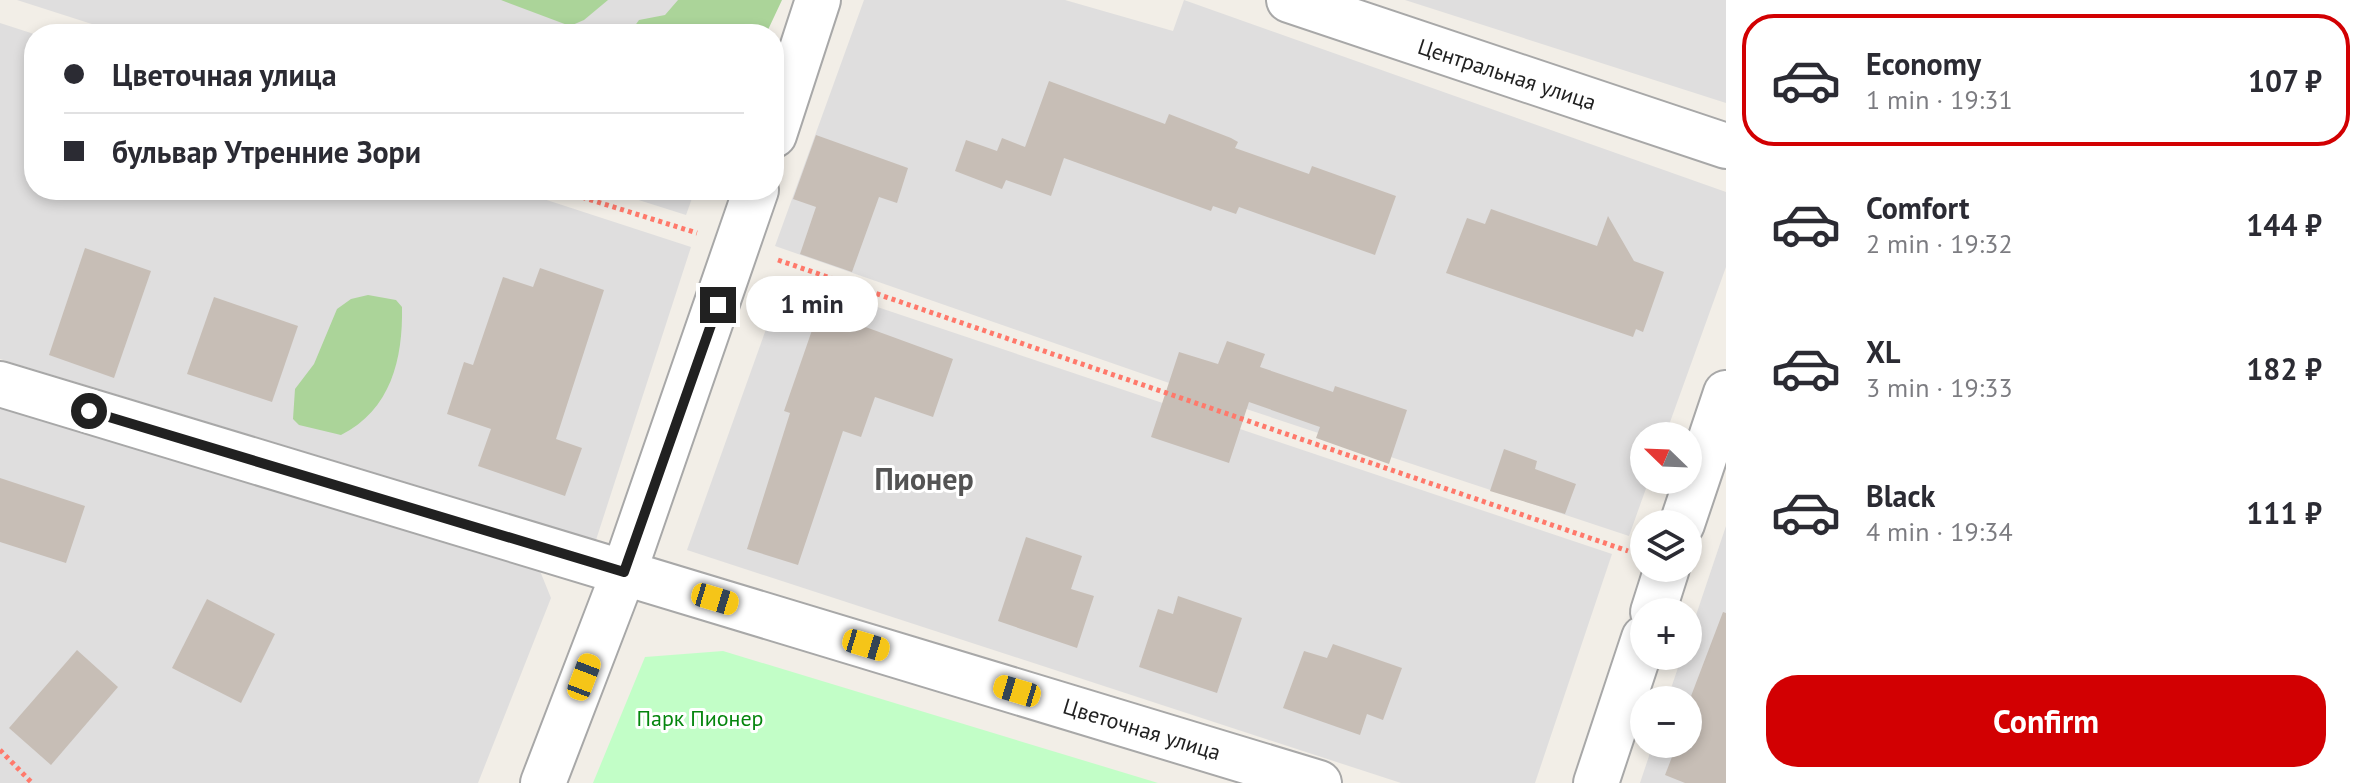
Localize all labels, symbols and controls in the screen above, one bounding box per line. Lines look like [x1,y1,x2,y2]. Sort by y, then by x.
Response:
street label: Центральная улица [1414,32,1600,116]
icon: car [1770,44,1842,116]
text: Economy [1866,44,1981,83]
text: Цветочная улица [112,55,337,94]
text: 107 ₽ [2248,61,2322,100]
text: 1 min · 19:31 [1866,83,2013,116]
text: бульвар Утренние Зори [112,132,421,171]
icon: car [1770,188,1842,260]
text: Comfort [1866,188,1969,227]
text: 144 ₽ [2246,205,2322,244]
text: 2 min · 19:32 [1866,227,2013,260]
callout: 1 min [746,277,878,333]
route end [700,287,736,323]
text: 1 min [780,287,844,320]
icon: car [1770,332,1842,404]
text: XL [1866,332,1900,371]
text: 182 ₽ [2246,349,2322,388]
text: 3 min · 19:33 [1866,371,2013,404]
route start [71,393,107,429]
north arrow [1630,422,1702,494]
map controls [1630,422,1702,758]
district label: Пионер [874,459,974,498]
icon: car [1770,476,1842,548]
text: Black [1866,476,1935,515]
text: 111 ₽ [2246,493,2322,532]
button: layers [1630,510,1702,582]
text: 4 min · 19:34 [1866,515,2013,548]
car [689,581,741,617]
button: + [1630,598,1702,670]
car [840,627,892,663]
car [564,650,604,704]
car [991,673,1043,709]
button: Confirm [1766,675,2326,767]
button: − [1630,686,1702,758]
street label: Цветочная улица [1060,692,1224,766]
park label: Парк Пионер [637,704,763,732]

